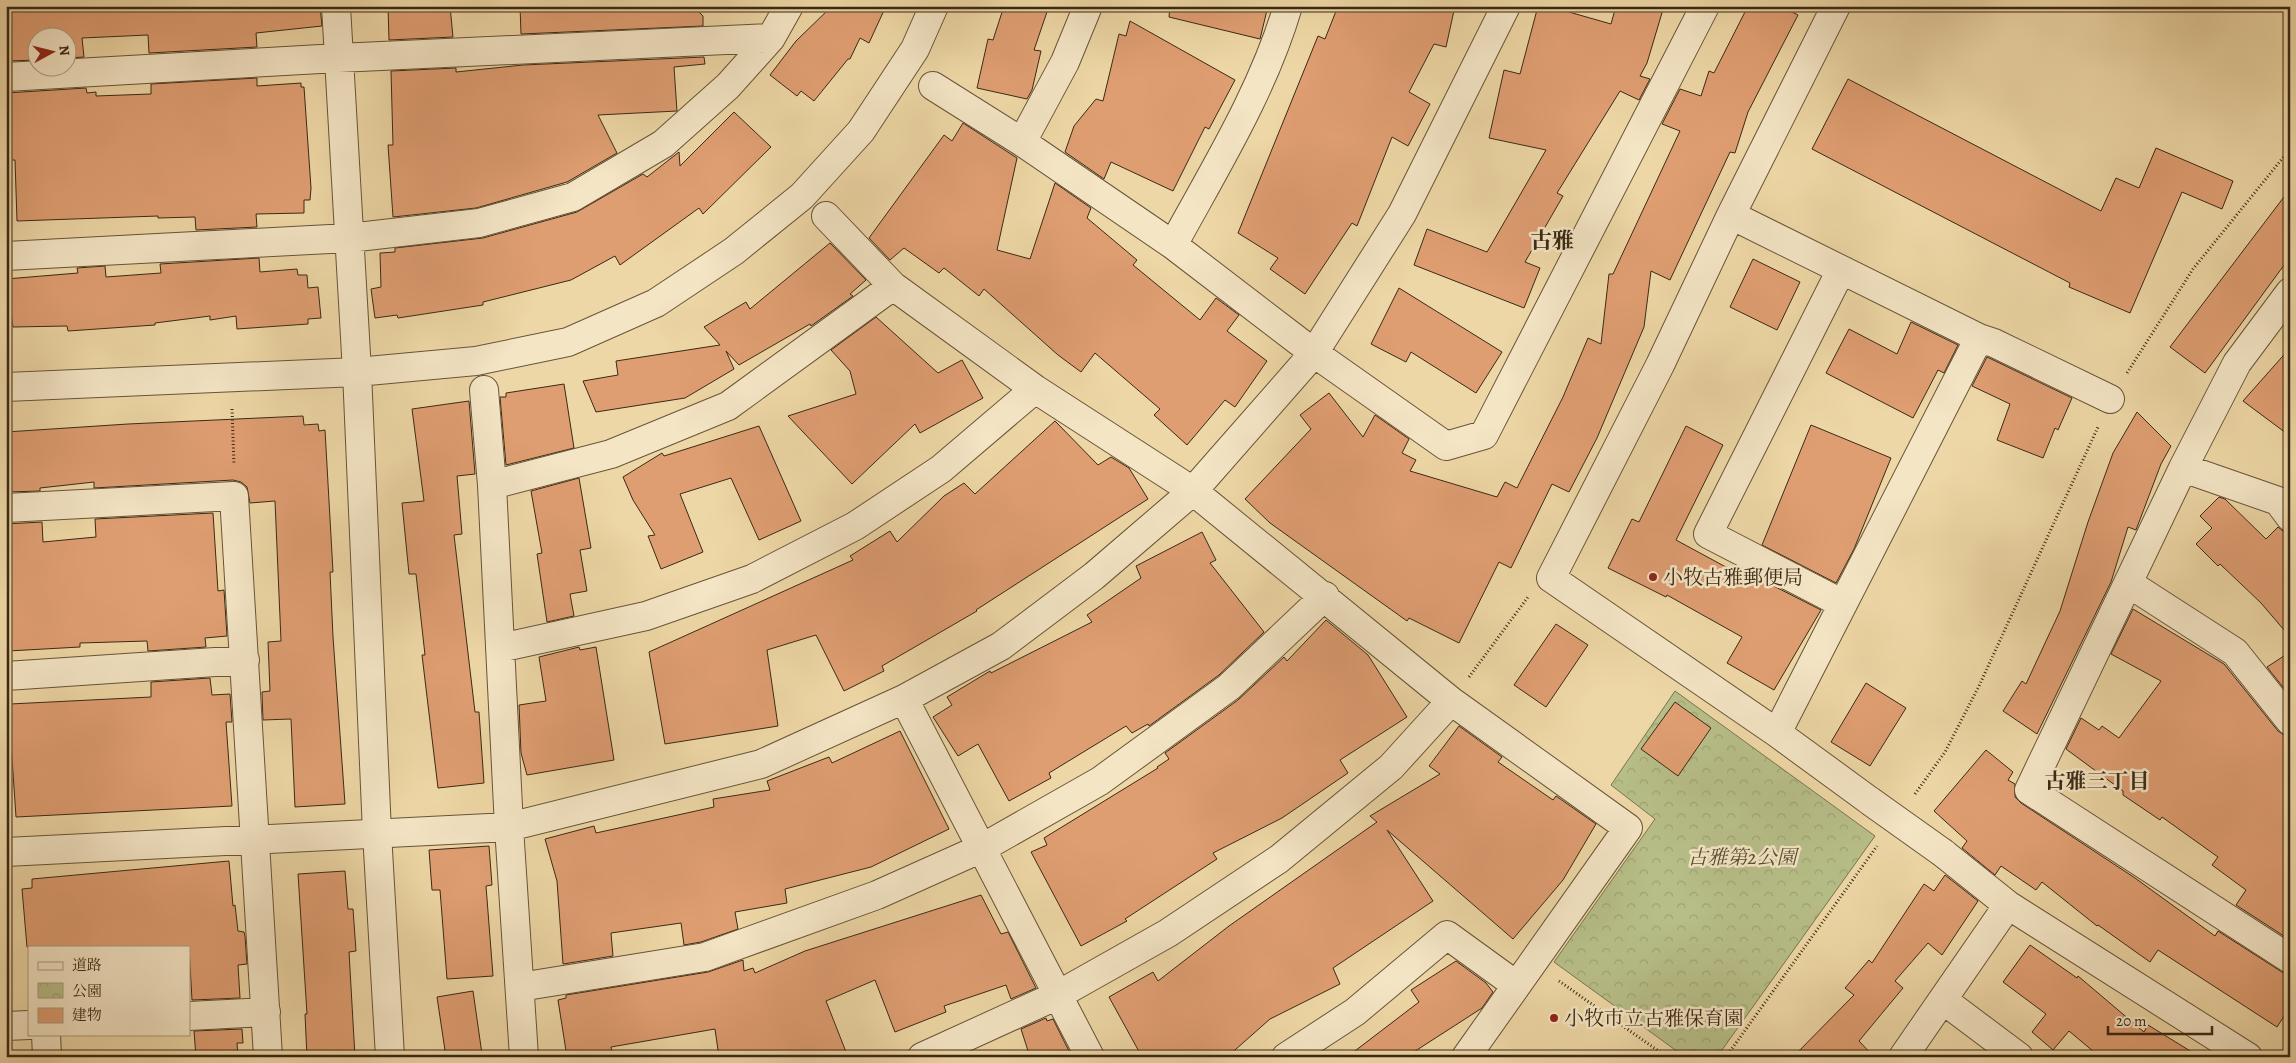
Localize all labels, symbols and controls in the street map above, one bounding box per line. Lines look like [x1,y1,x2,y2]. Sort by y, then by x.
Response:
north arrow [28,28,78,78]
text: N [54,44,74,57]
district label: 古雅 [1530,226,1574,256]
place label: 小牧古雅郵便局 [1663,564,1803,591]
marker: 小牧古雅郵便局 [1647,571,1659,583]
district label: 古雅三丁目 [2045,767,2150,795]
park label: 古雅第2公園 [1687,844,1800,871]
legend [28,946,190,1036]
text: 道路 [72,955,102,975]
text: 公園 [72,981,102,1001]
scale bar [2108,1003,2212,1035]
text: 建物 [72,1005,102,1025]
place label: 小牧市立古雅保育園 [1564,1005,1744,1032]
text: 20 m [2116,1011,2147,1031]
marker: 小牧市立古雅保育園 [1548,1012,1560,1024]

